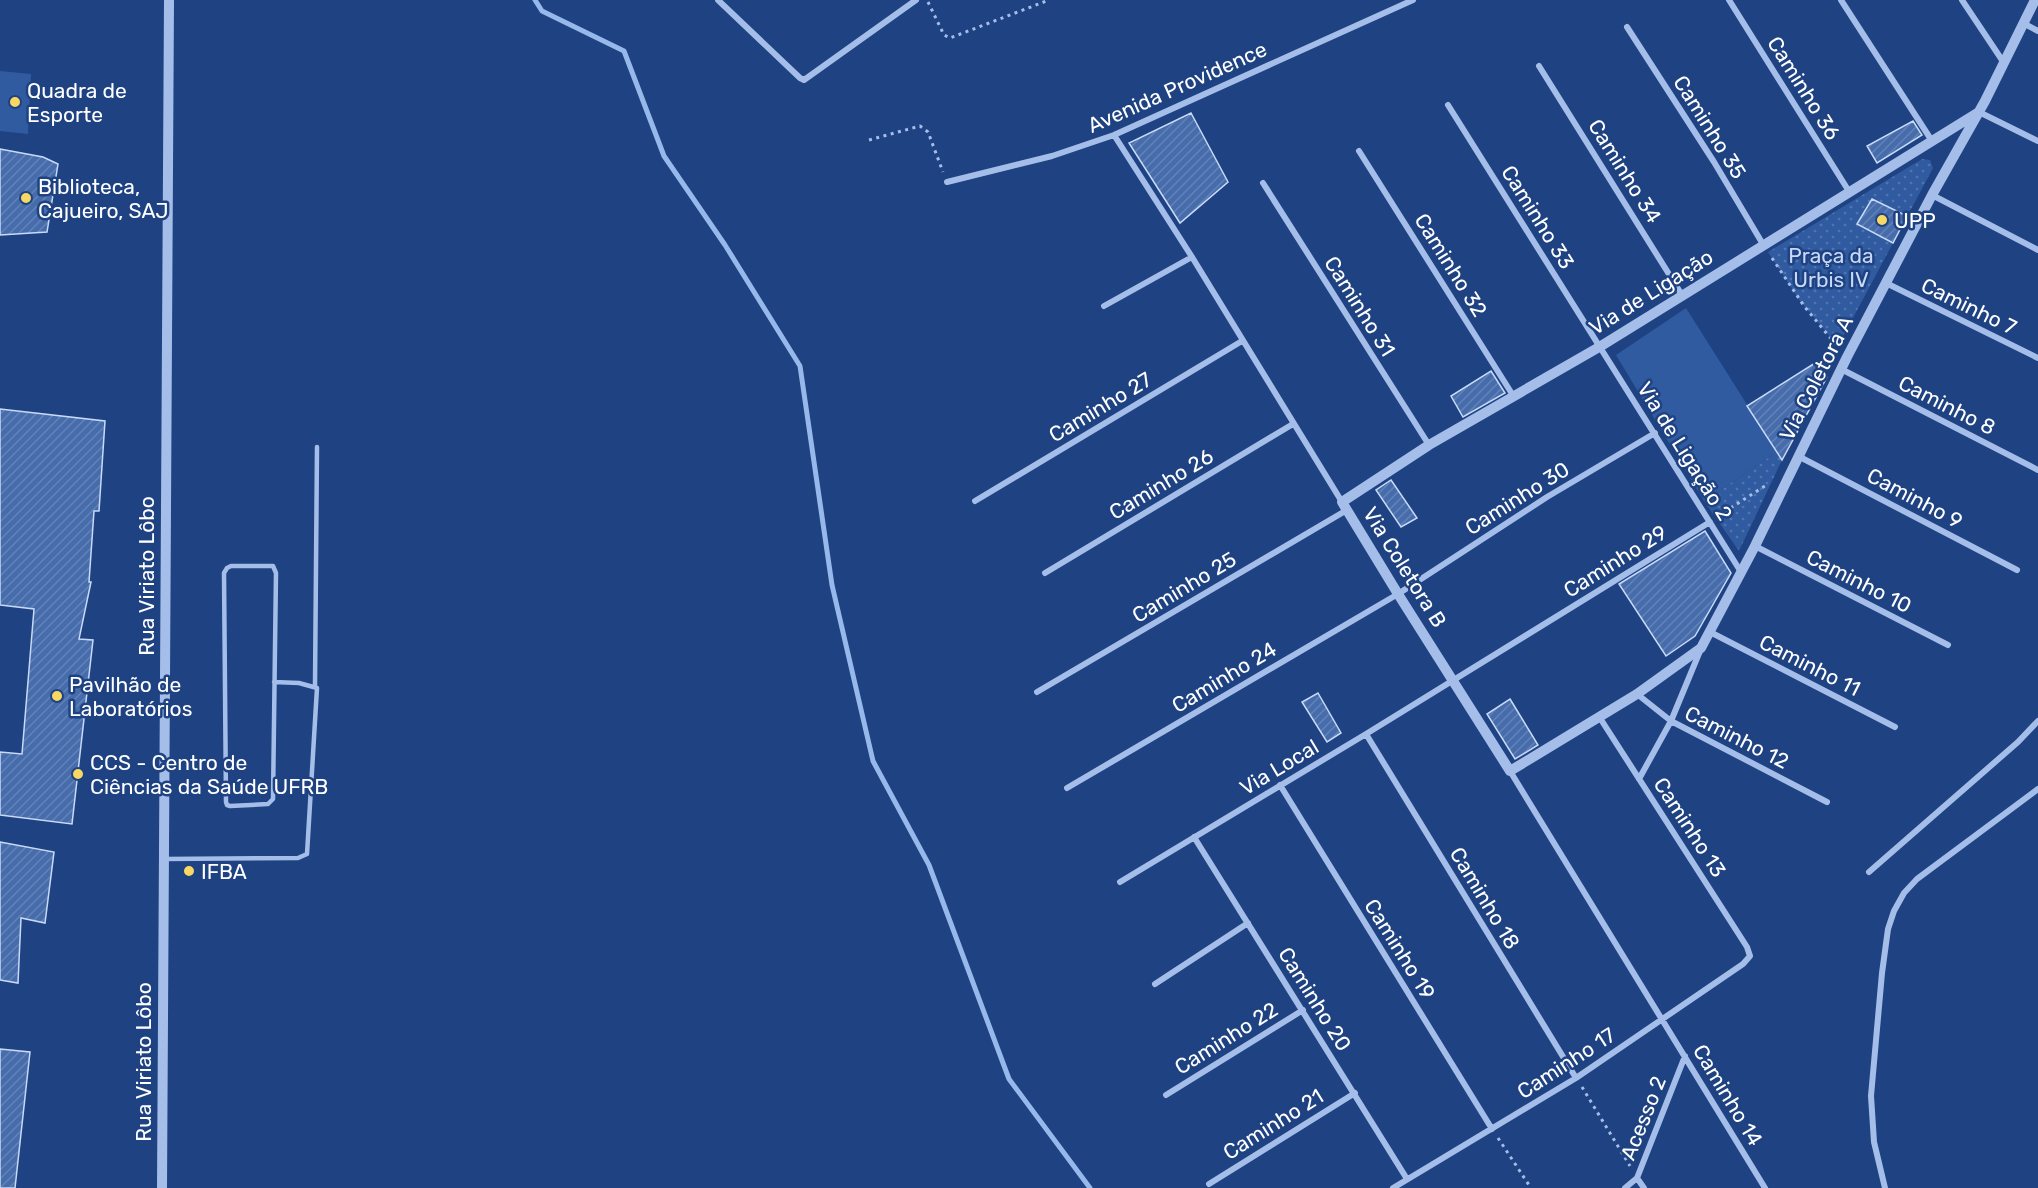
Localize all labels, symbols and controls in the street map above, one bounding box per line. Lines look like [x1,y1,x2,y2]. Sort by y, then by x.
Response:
street label: Caminho 36 [1762,32,1846,144]
street label: Avenida Providence [1084,36,1270,138]
street label: Caminho 35 [1668,71,1752,183]
place label: Quadra de Esporte [27,78,127,127]
marker: Quadra de Esporte [8,95,22,109]
street label: Caminho 34 [1583,114,1667,228]
street label: Caminho 33 [1496,161,1580,273]
place label: Biblioteca, Cajueiro, SAJ [38,174,169,223]
marker: Biblioteca, Cajueiro, SAJ [19,191,33,205]
place label: UPP [1894,208,1936,233]
street label: Caminho 32 [1409,209,1493,321]
marker: UPP [1875,213,1889,227]
park label: Praça da Urbis IV [1788,243,1874,292]
street label: Via de Ligação [1585,244,1717,340]
street label: Caminho 31 [1319,251,1401,361]
street label: Caminho 7 [1917,272,2021,340]
street label: Via Coletora A [1774,311,1858,445]
street label: Caminho 27 [1044,367,1156,447]
street label: Caminho 8 [1894,370,2000,440]
street label: Via de Ligação 2 [1632,377,1738,525]
street label: Caminho 26 [1104,443,1218,525]
street label: Caminho 30 [1460,456,1574,540]
street label: Caminho 9 [1863,462,1967,534]
street label: Rua Viriato Lôbo [134,496,159,656]
street label: Via Coletora B [1358,502,1452,632]
street label: Caminho 29 [1559,519,1671,603]
street label: Caminho 10 [1802,544,1916,618]
street label: Caminho 25 [1127,546,1241,628]
street label: Caminho 11 [1755,629,1865,701]
street label: Caminho 24 [1167,636,1281,718]
place label: Pavilhão de Laboratórios [69,672,192,721]
marker: Pavilhão de Laboratórios [50,689,64,703]
street label: Caminho 12 [1681,700,1793,774]
street label: Via Local [1235,734,1323,800]
place label: CCS - Centro de Ciências da Saúde UFRB [90,750,328,799]
marker: CCS - Centro de Ciências da Saúde UFRB [71,767,85,781]
street label: Caminho 13 [1649,773,1731,881]
street label: Caminho 18 [1445,843,1525,953]
place label: IFBA [201,859,247,884]
marker: IFBA [182,864,196,878]
street label: Caminho 19 [1359,894,1441,1004]
street label: Caminho 20 [1273,942,1357,1056]
street label: Rua Viriato Lôbo [131,982,156,1142]
street label: Caminho 22 [1170,996,1282,1080]
street label: Caminho 17 [1512,1022,1620,1104]
street label: Caminho 14 [1688,1040,1768,1150]
street label: Acesso 2 [1615,1072,1671,1164]
street label: Caminho 21 [1218,1083,1328,1165]

